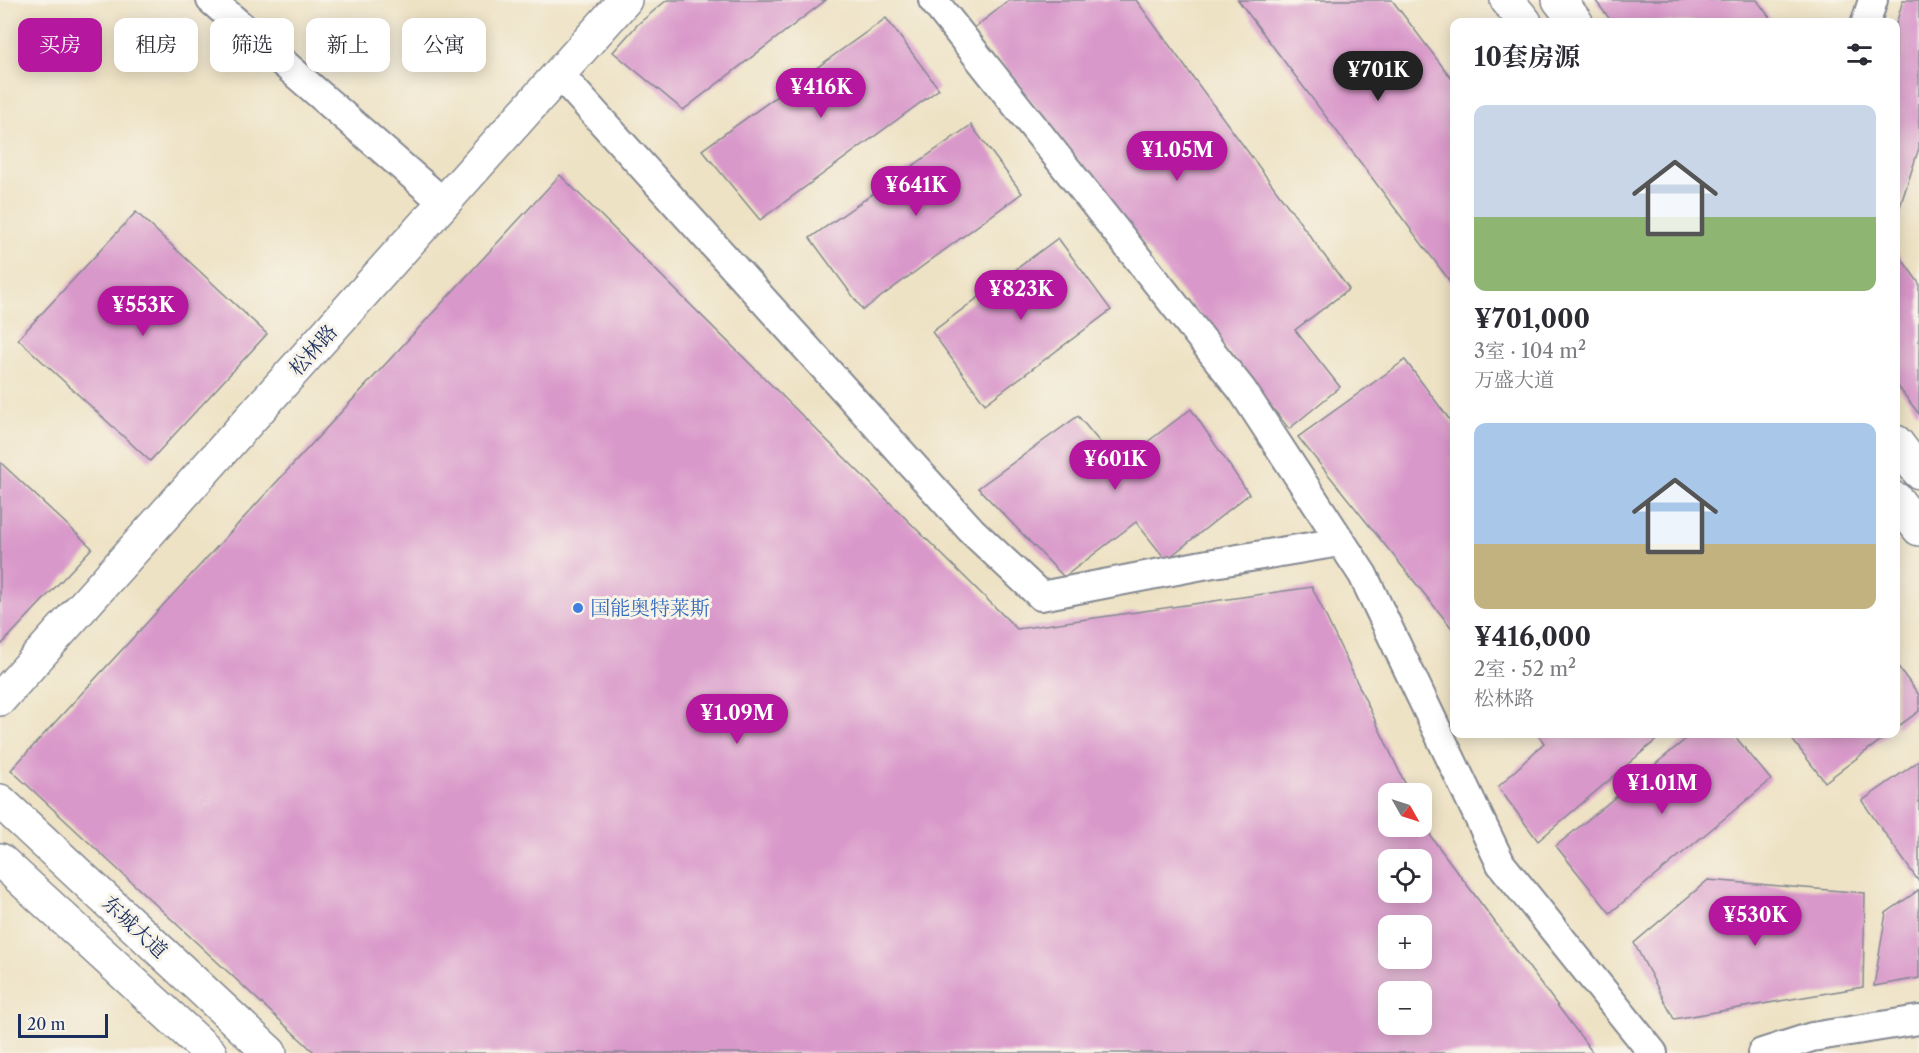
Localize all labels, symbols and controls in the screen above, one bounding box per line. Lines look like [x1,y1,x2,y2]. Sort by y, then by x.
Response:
chip: 买房 [18,18,102,72]
chip: 租房 [114,18,198,72]
chip: 筛选 [210,18,294,72]
chip: 新上 [306,18,390,72]
chip: 公寓 [402,18,486,72]
icon: filters [1843,38,1876,71]
text: 10套房源 [1474,41,1580,73]
pin: ¥701K [1336,51,1420,102]
text: ¥701K [1347,58,1409,82]
pin: ¥416K [779,68,863,119]
text: ¥416K [790,75,852,99]
pin: ¥1.05M [1128,131,1226,182]
text: ¥1.05M [1140,138,1214,162]
icon: home [1621,144,1729,252]
pin: ¥641K [874,166,958,217]
text: ¥641K [885,173,947,197]
pin: ¥823K [979,270,1063,321]
text: ¥823K [988,277,1054,301]
pin: ¥553K [101,286,185,337]
text: ¥553K [111,293,175,317]
text: ¥701,000 [1474,303,1590,335]
street label: 松林路 [284,320,342,380]
text: 3室 · 104 m² [1474,339,1586,363]
text: 万盛大道 [1474,368,1554,392]
pin: ¥601K [1073,440,1157,491]
text: ¥601K [1083,447,1147,471]
icon: home [1621,462,1729,570]
place label: 国能奥特莱斯 [590,596,710,620]
marker: 国能奥特莱斯 [571,601,585,615]
text: ¥416,000 [1474,621,1591,653]
text: 2室 · 52 m² [1474,657,1576,681]
text: 松林路 [1474,686,1534,710]
pin: ¥1.09M [688,694,786,745]
text: ¥1.09M [700,701,774,725]
pin: ¥1.01M [1613,764,1711,815]
text: ¥1.01M [1627,771,1697,795]
north arrow [1378,783,1432,837]
map controls [1378,783,1432,1035]
button: locate [1378,849,1432,903]
street label: 东城大道 [98,891,172,963]
pin: ¥530K [1713,896,1797,947]
text: ¥530K [1723,903,1787,927]
button: + [1378,915,1432,969]
button: − [1378,981,1432,1035]
scale bar [18,1011,108,1038]
text: 20 m [27,1014,66,1034]

